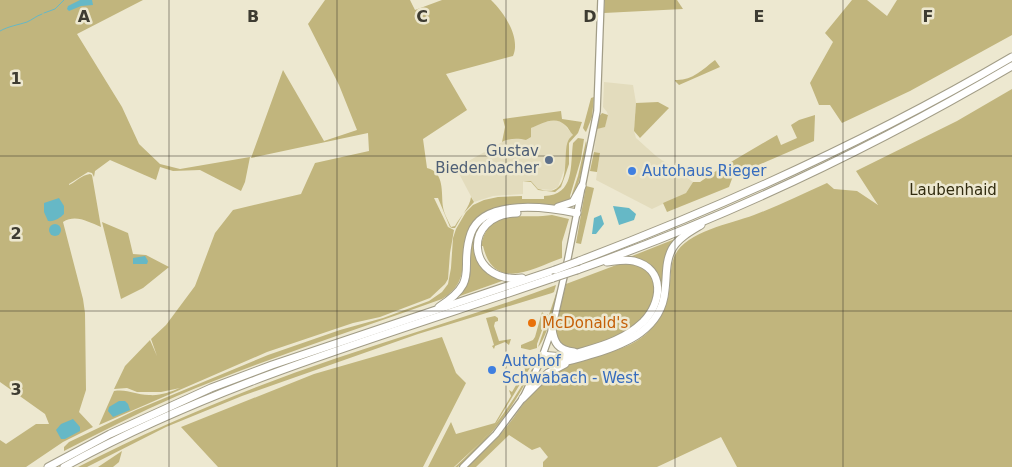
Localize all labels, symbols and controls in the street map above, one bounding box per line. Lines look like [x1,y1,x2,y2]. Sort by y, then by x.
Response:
text: A [78,7,91,26]
text: B [247,7,259,26]
text: C [416,7,428,26]
text: D [583,7,597,26]
text: E [754,7,764,26]
text: F [923,7,933,26]
text: 1 [10,69,22,88]
place label: Gustav Biedenbacher [435,142,540,177]
marker: Gustav Biedenbacher [543,154,555,166]
place label: Autohaus Rieger [642,162,767,180]
marker: Autohaus Rieger [626,165,638,177]
park label: Laubenhaid [909,181,997,199]
text: 2 [10,224,22,243]
place label: McDonald's [542,314,628,332]
marker: McDonald's [526,317,538,329]
place label: Autohof Schwabach - West [502,352,639,387]
marker: Autohof Schwabach - West [486,364,498,376]
text: 3 [10,380,22,399]

